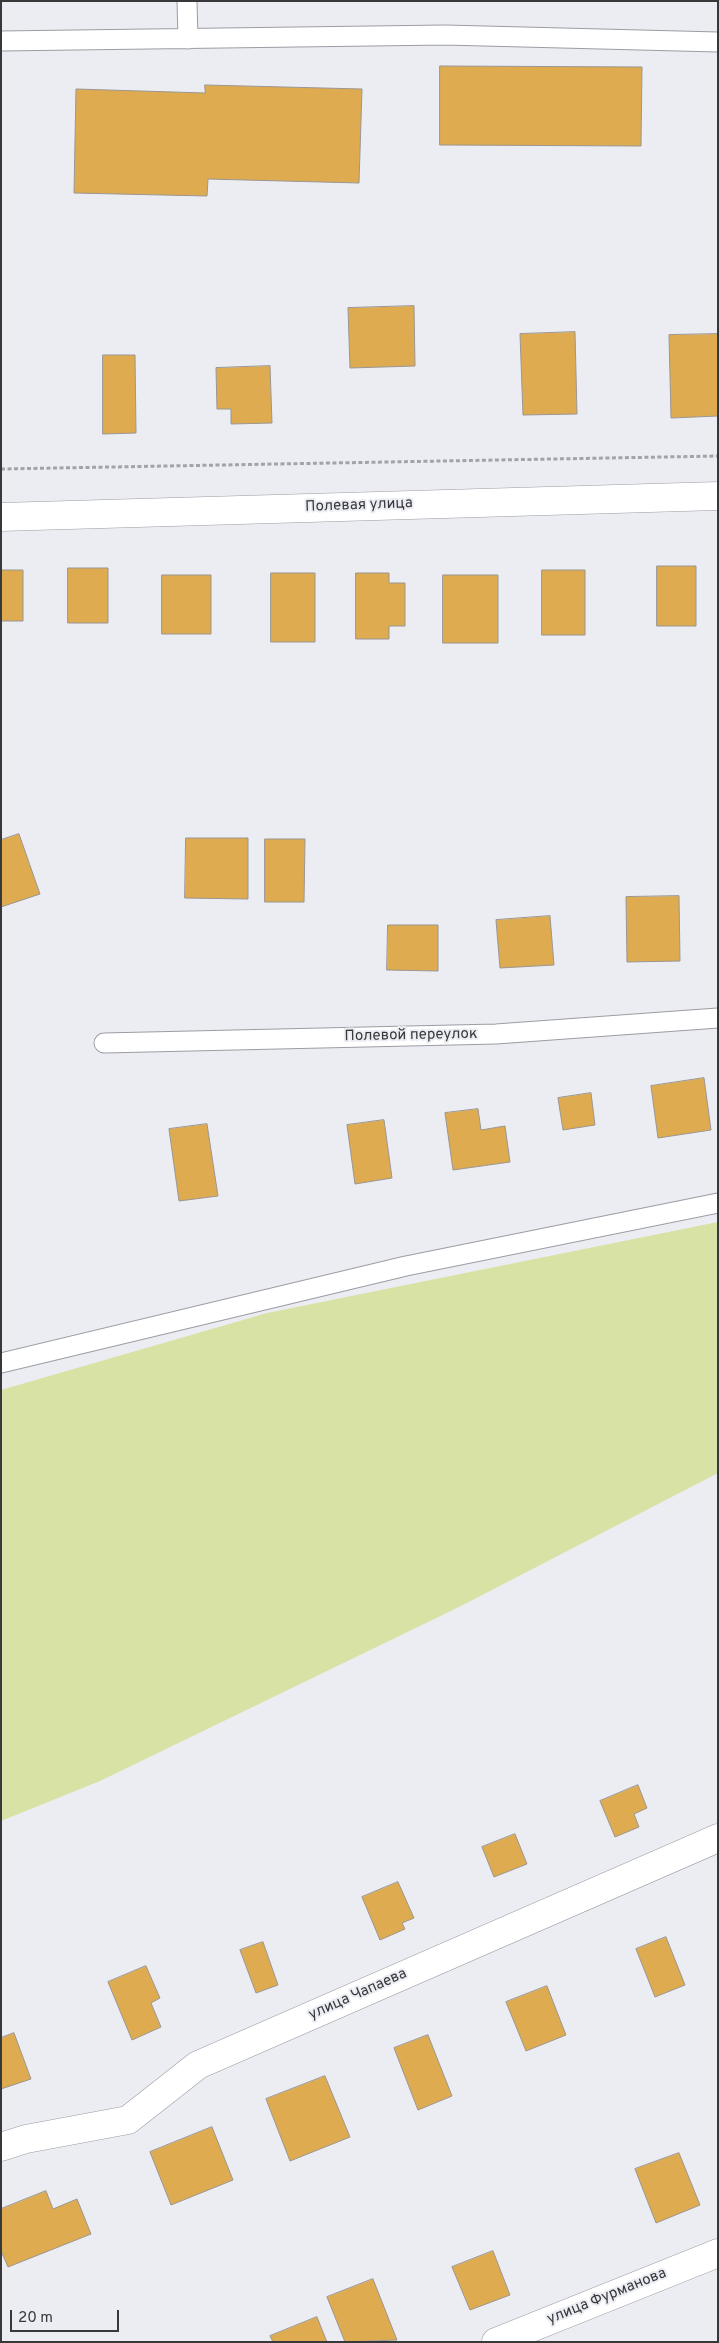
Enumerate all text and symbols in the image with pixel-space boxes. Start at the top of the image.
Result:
street label: Полевая улица [305,495,413,517]
street label: Полевой переулок [344,1026,478,1046]
street label: улица Чапаева [306,1965,410,2025]
street label: улица Фурманова [545,2265,669,2329]
scale bar [12,2300,121,2332]
text: 20 m [18,2309,53,2328]

